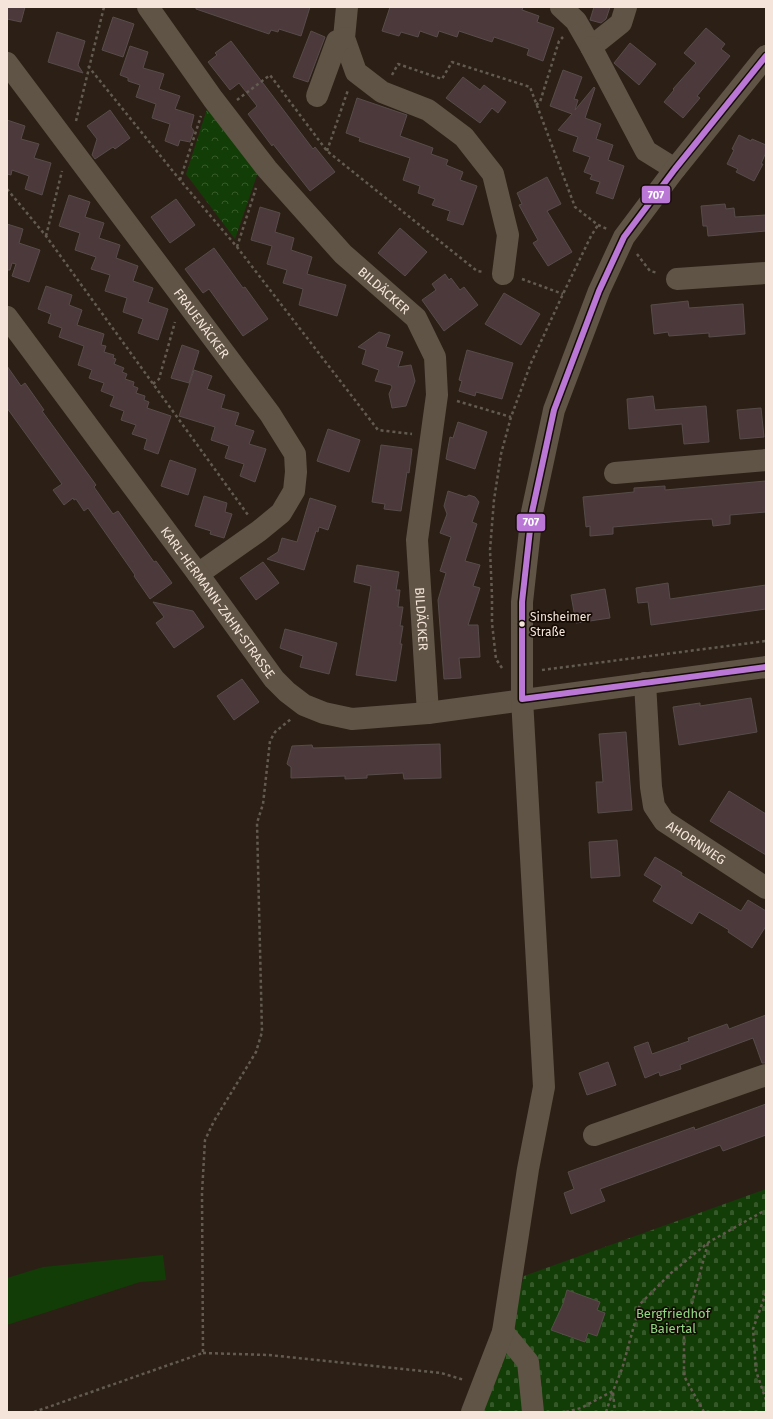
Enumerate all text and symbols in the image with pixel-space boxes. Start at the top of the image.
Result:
line badge: 707 [641,185,671,204]
text: 707 [648,189,664,202]
street label: BILDÄCKER [355,264,413,317]
street label: FRAUENÄCKER [171,285,233,361]
line badge: 707 [516,513,546,532]
text: 707 [523,516,539,529]
street label: KARL-HERMANN-ZAHN-STRASSE [158,524,278,681]
street label: BILDÄCKER [413,587,432,651]
place label: Sinsheimer Straße [530,610,591,639]
marker: Sinsheimer Straße [517,619,527,629]
street label: AHORNWEG [664,817,729,867]
park label: Bergfriedhof Baiertal [636,1306,712,1336]

